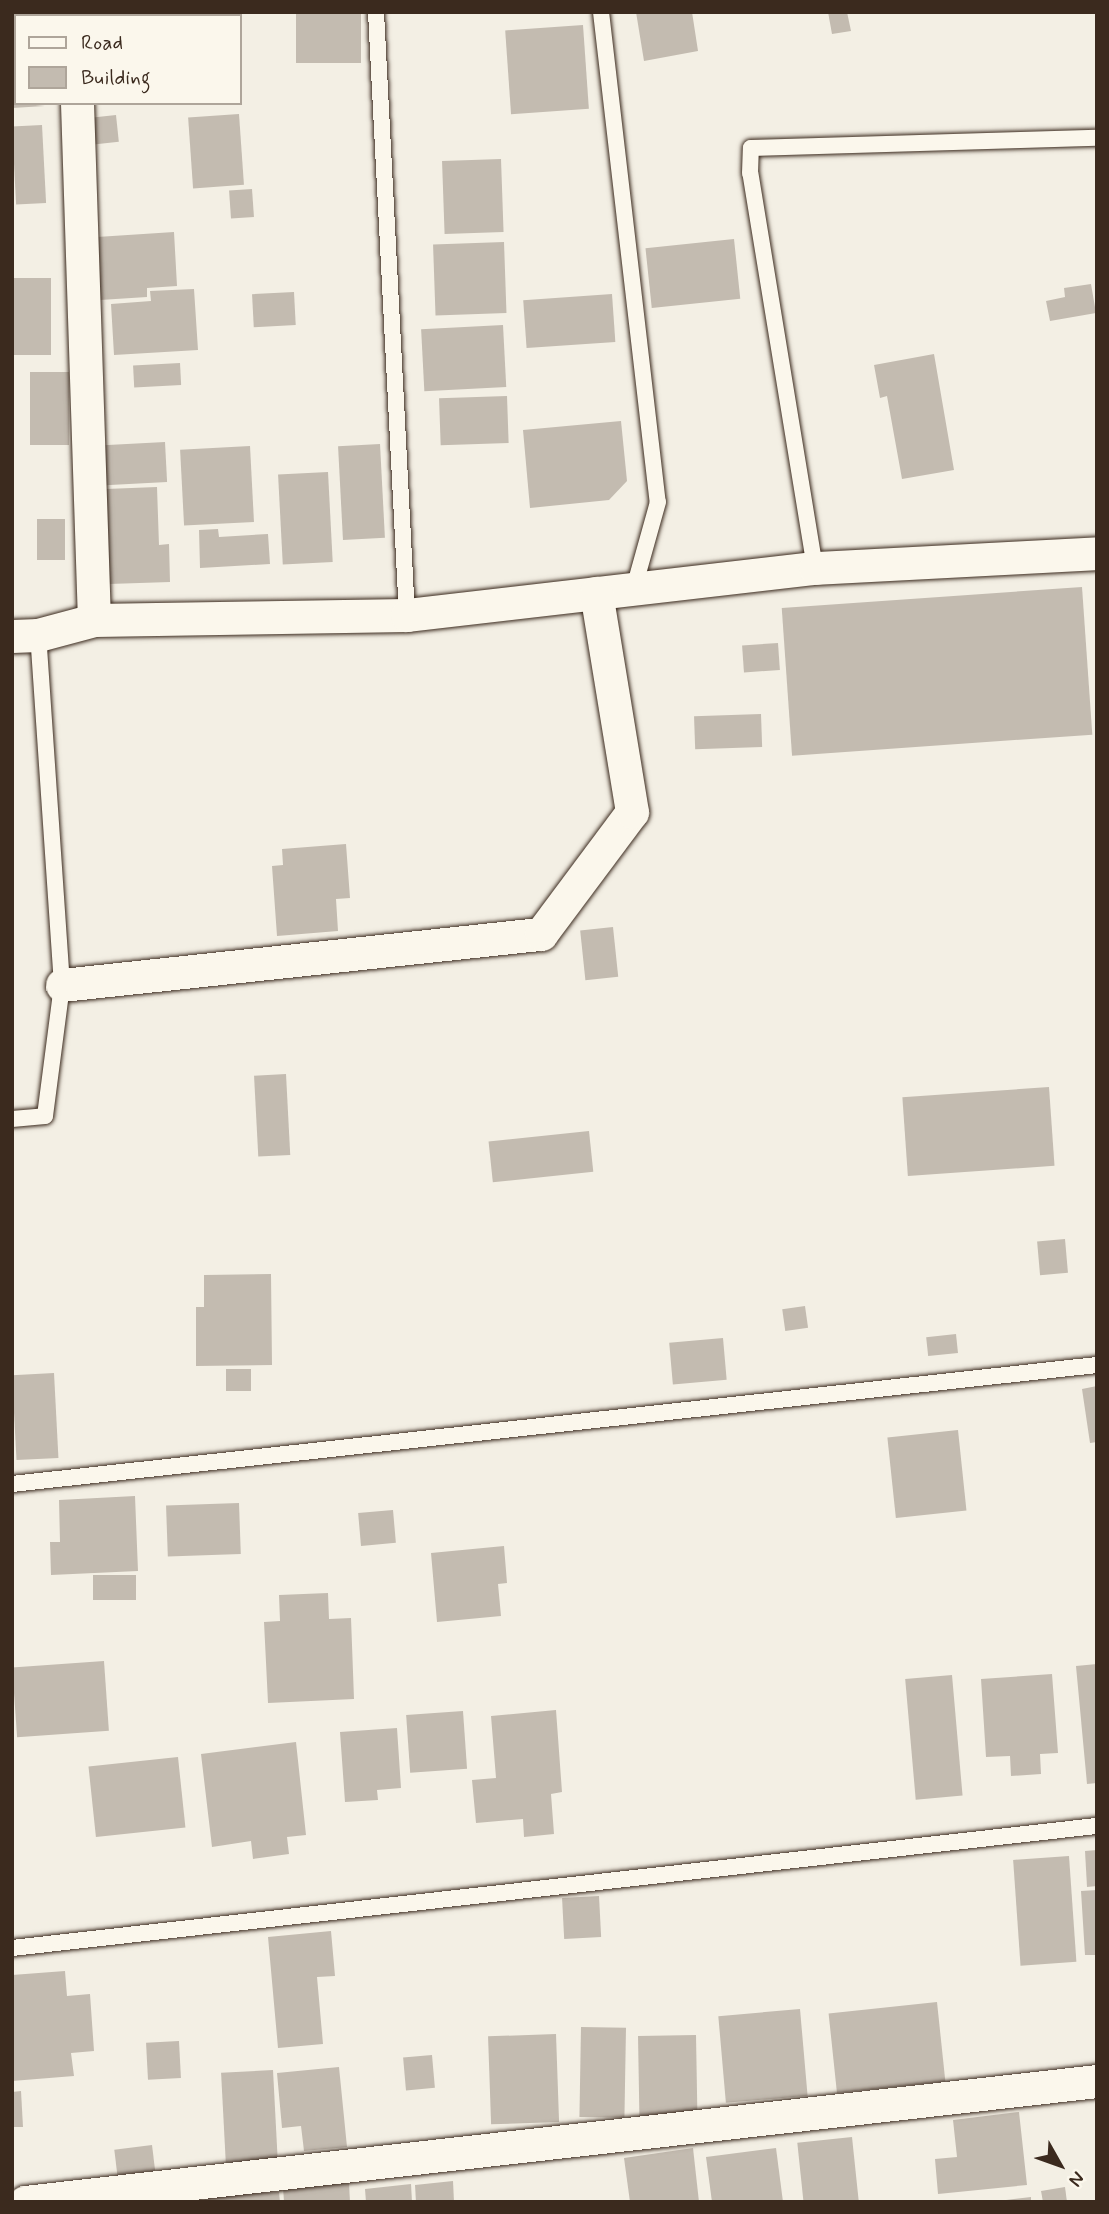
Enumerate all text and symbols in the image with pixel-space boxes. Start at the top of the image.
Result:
legend [14,14,242,105]
text: Road [81,29,123,57]
text: Building [81,64,151,92]
north arrow [1025,2130,1095,2200]
text: N [1063,2166,1090,2192]

